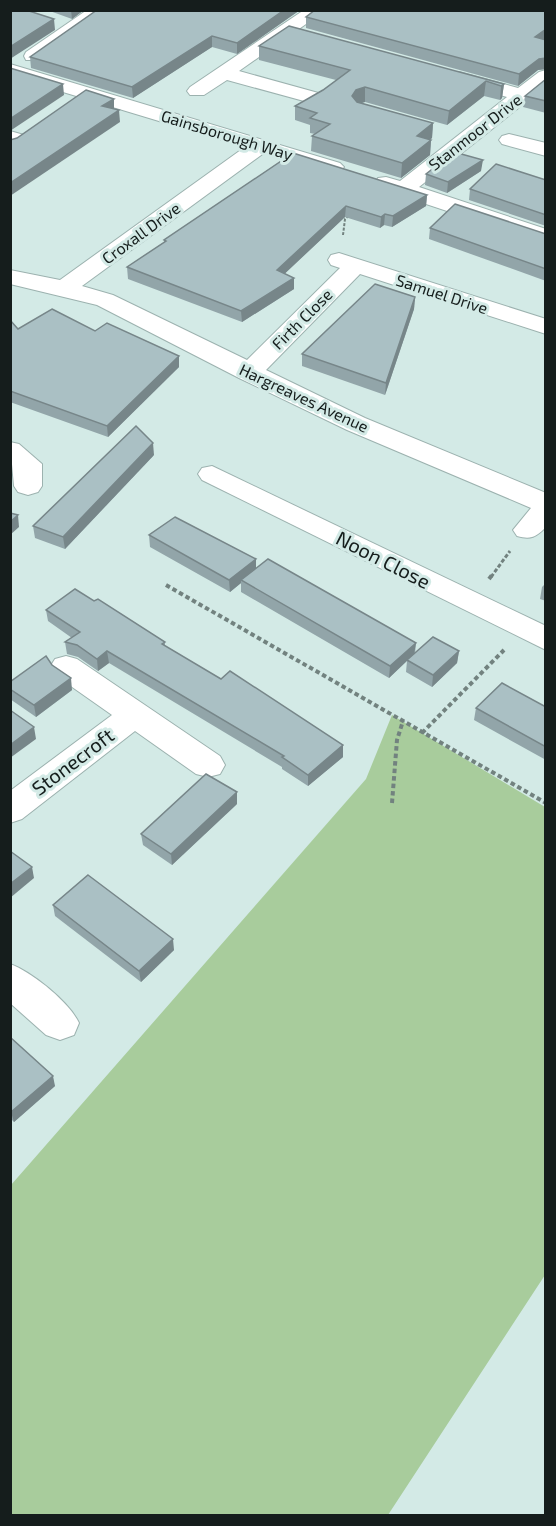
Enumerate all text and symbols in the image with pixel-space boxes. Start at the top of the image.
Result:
street label: Stanmoor Drive [424,89,525,174]
street label: Gainsborough Way [159,105,296,164]
street label: Croxall Drive [98,198,184,267]
street label: Samuel Drive [394,270,490,317]
street label: Firth Close [267,284,336,353]
street label: Hargreaves Avenue [237,359,372,436]
street label: Noon Close [332,525,435,593]
street label: Stonecroft [27,722,118,800]

